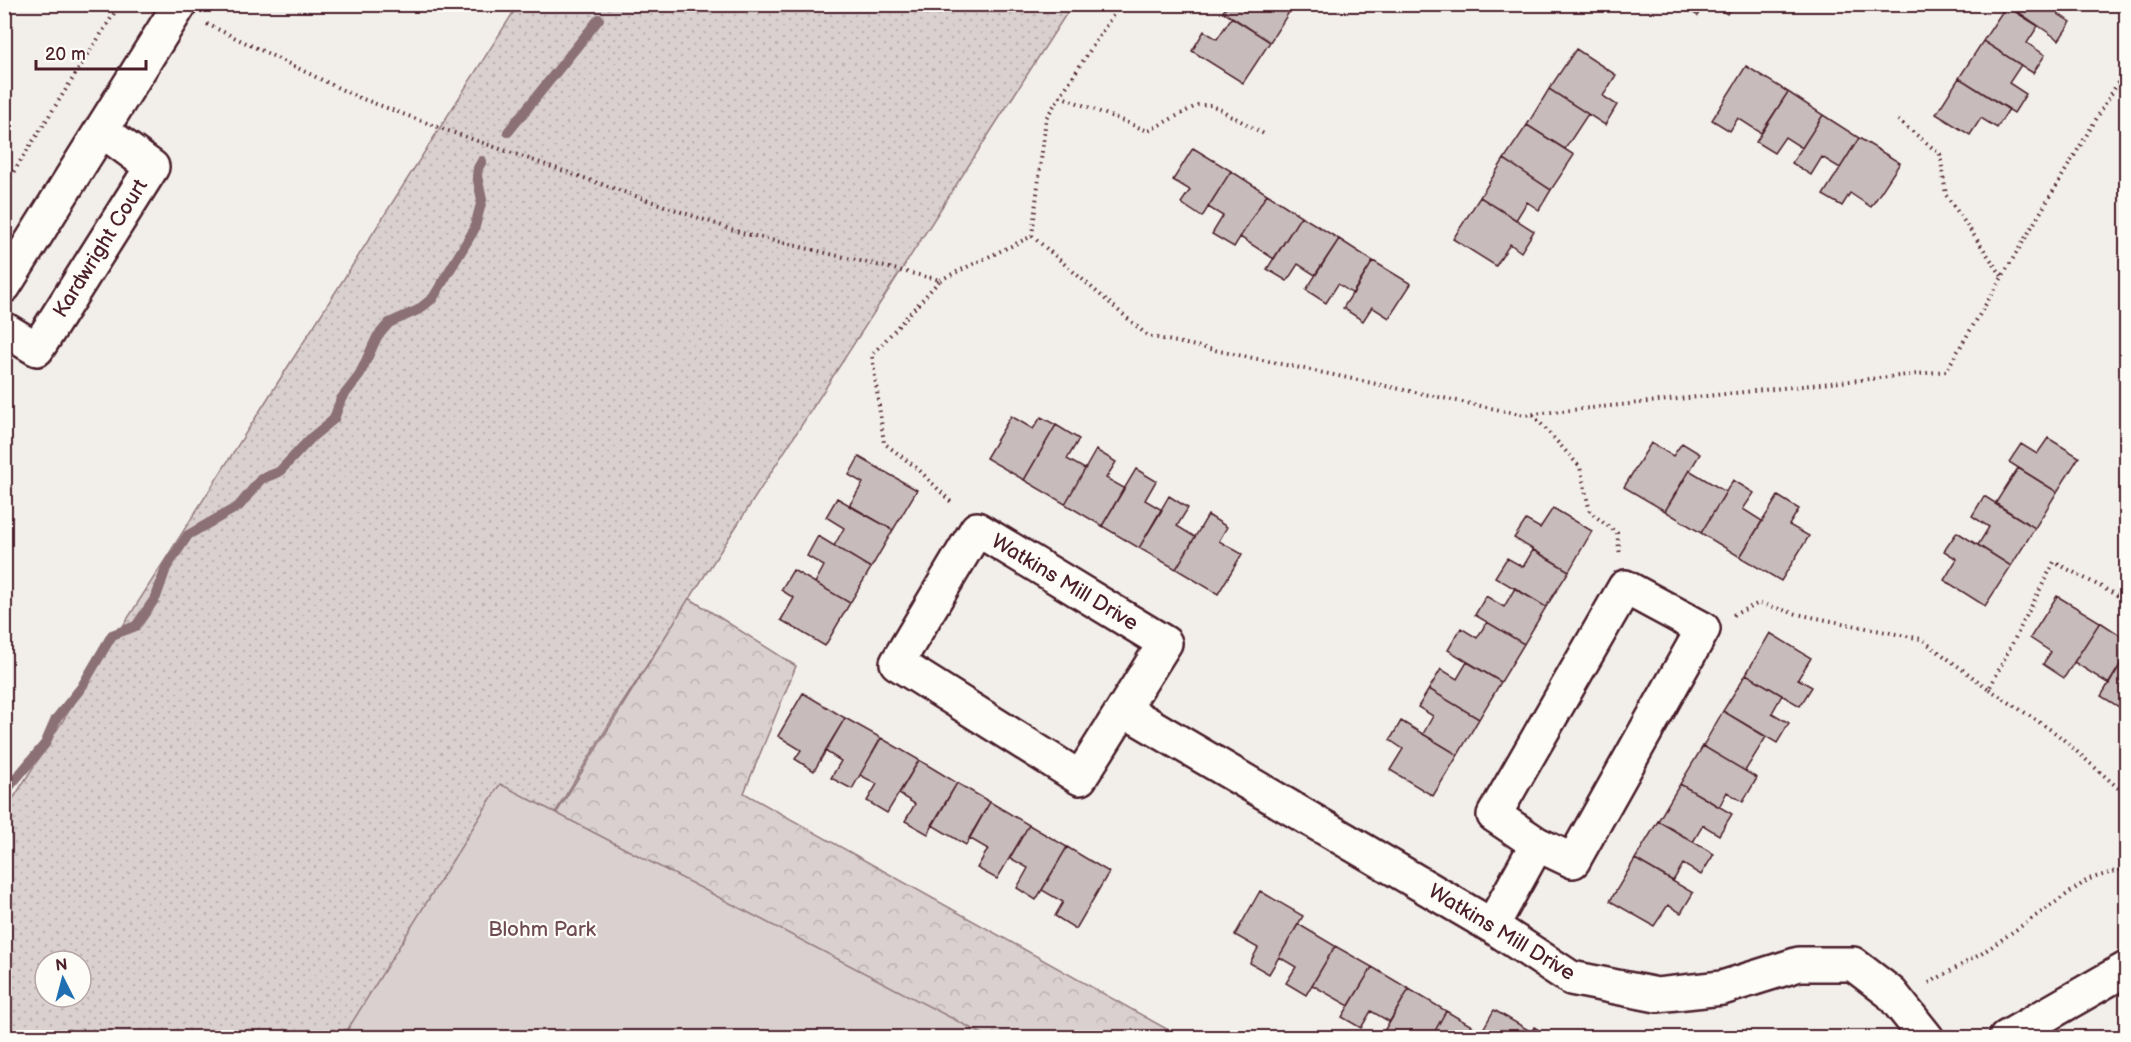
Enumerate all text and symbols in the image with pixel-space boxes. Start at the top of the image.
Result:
scale bar [36,33,146,71]
text: 20 m [45,44,86,65]
street label: Kardwright Court [48,174,153,322]
street label: Watkins Mill Drive [987,529,1143,636]
street label: Watkins Mill Drive [1424,879,1580,986]
park label: Blohm Park [488,917,597,942]
north arrow [33,949,93,1009]
text: N [55,955,69,976]

